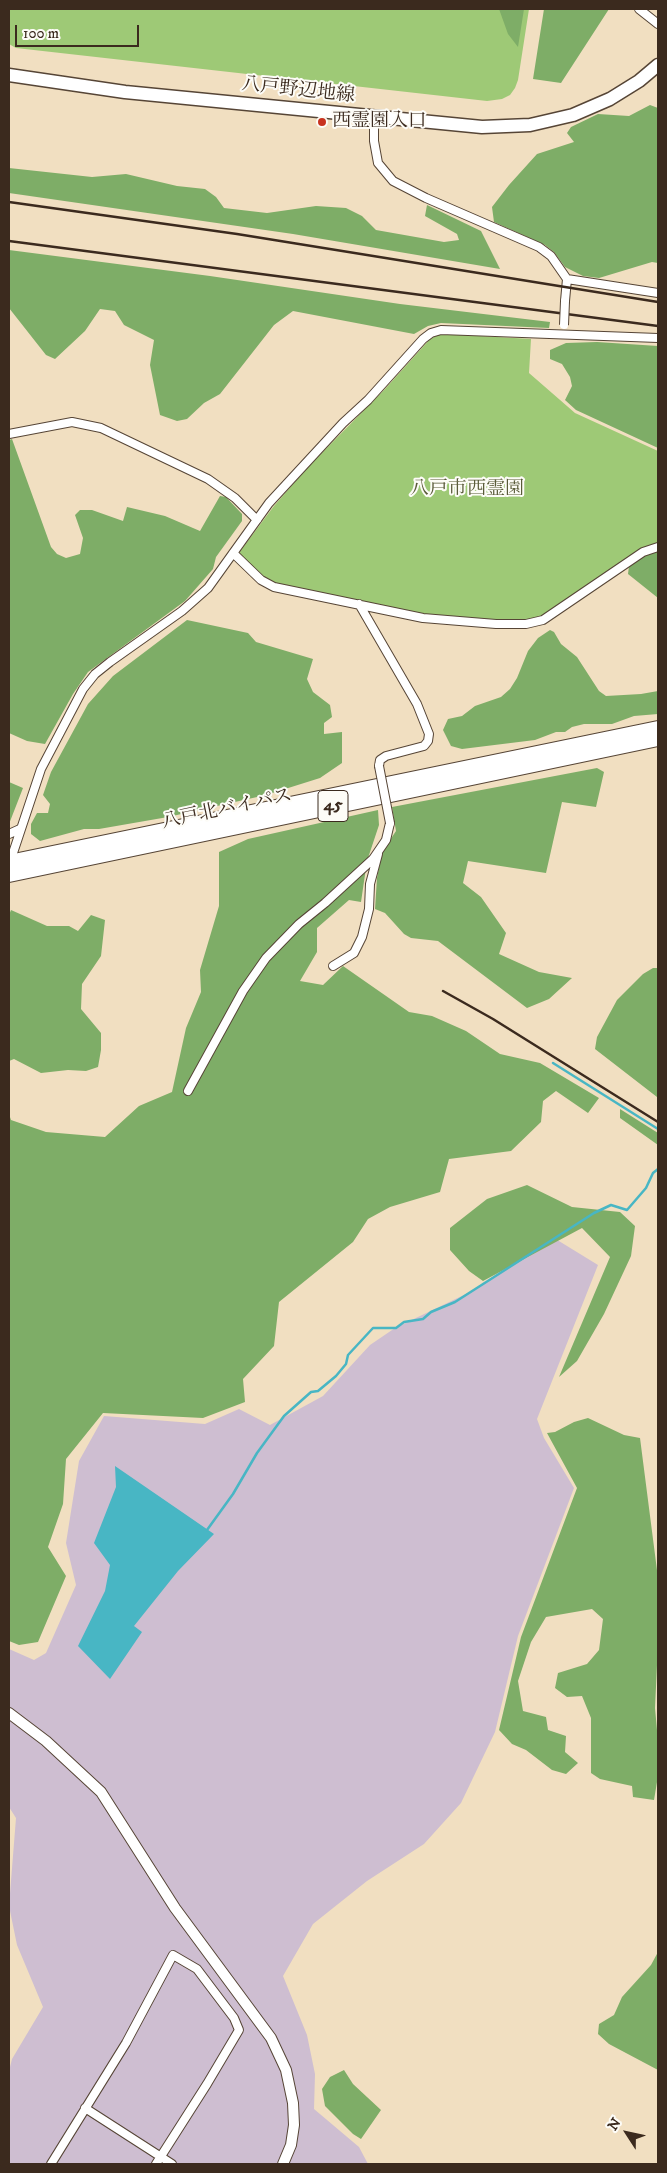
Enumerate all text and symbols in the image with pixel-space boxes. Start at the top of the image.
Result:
scale bar [18,15,141,47]
text: 100 m [23,24,59,43]
street label: 八戸野辺地線 [240,74,356,108]
place label: 西霊園入口 [332,111,427,133]
marker: 西霊園入口 [316,116,328,128]
park label: 八戸市西霊園 [410,479,524,501]
street label: 八戸北バイパス [160,785,294,835]
road number: 45 [318,790,348,821]
north arrow [602,2108,652,2158]
text: N [604,2115,625,2134]

